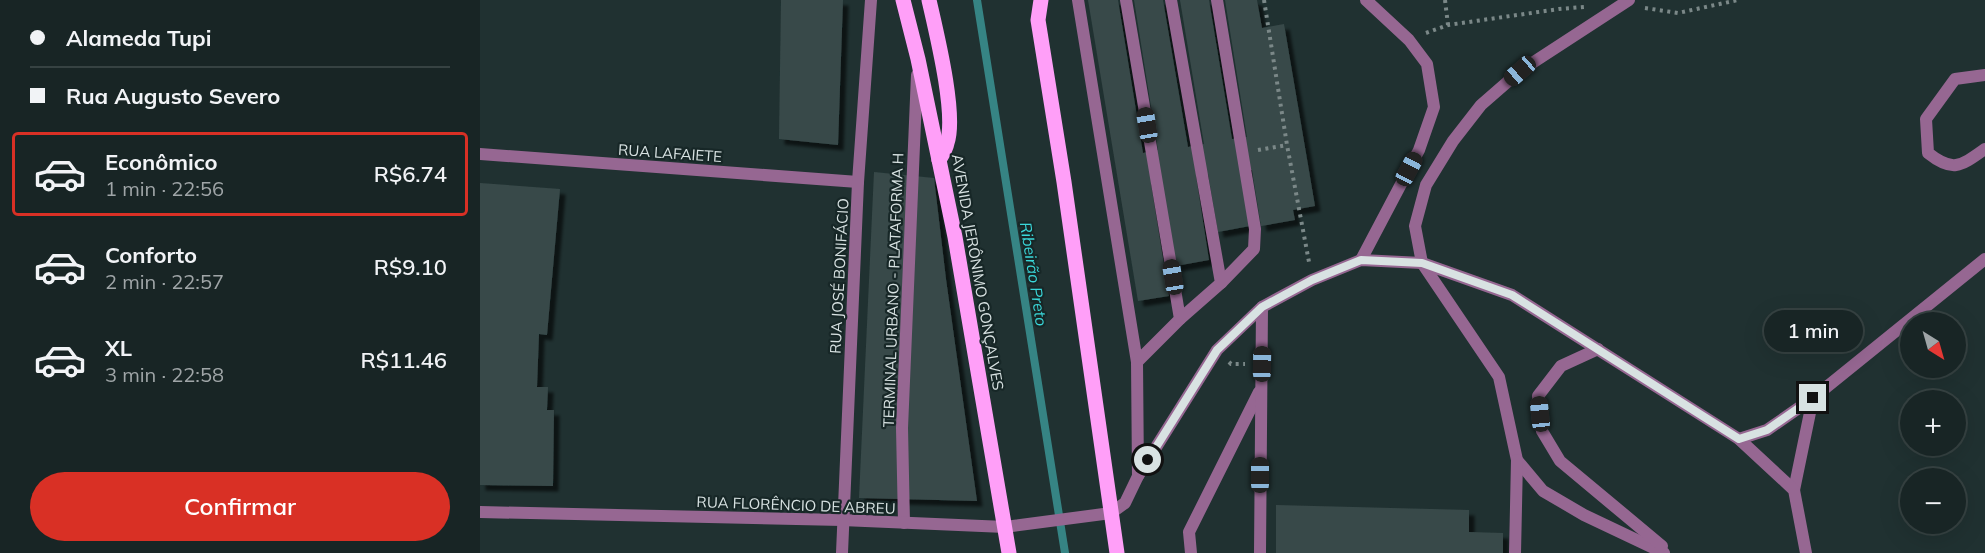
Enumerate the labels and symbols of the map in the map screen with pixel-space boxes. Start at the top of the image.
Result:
car [1501,52,1539,90]
car [1135,106,1159,144]
street label: RUA LAFAIETE [617,140,723,166]
car [1393,149,1425,189]
street label: TERMINAL URBANO - PLATAFORMA H [879,152,907,428]
street label: AVENIDA JERÔNIMO GONÇALVES [948,152,1008,392]
street label: RUA JOSÉ BONIFÁCIO [825,198,853,354]
water label: Ribeirão Preto [1016,221,1052,327]
car [1161,258,1185,296]
callout: 1 min [1764,311,1862,353]
north arrow [1900,312,1966,378]
car [1253,346,1271,382]
route end [1799,384,1826,411]
car [1529,395,1551,433]
route start [1134,446,1161,473]
car [1251,457,1269,493]
street label: RUA FLORÊNCIO DE ABREU [696,492,896,518]

